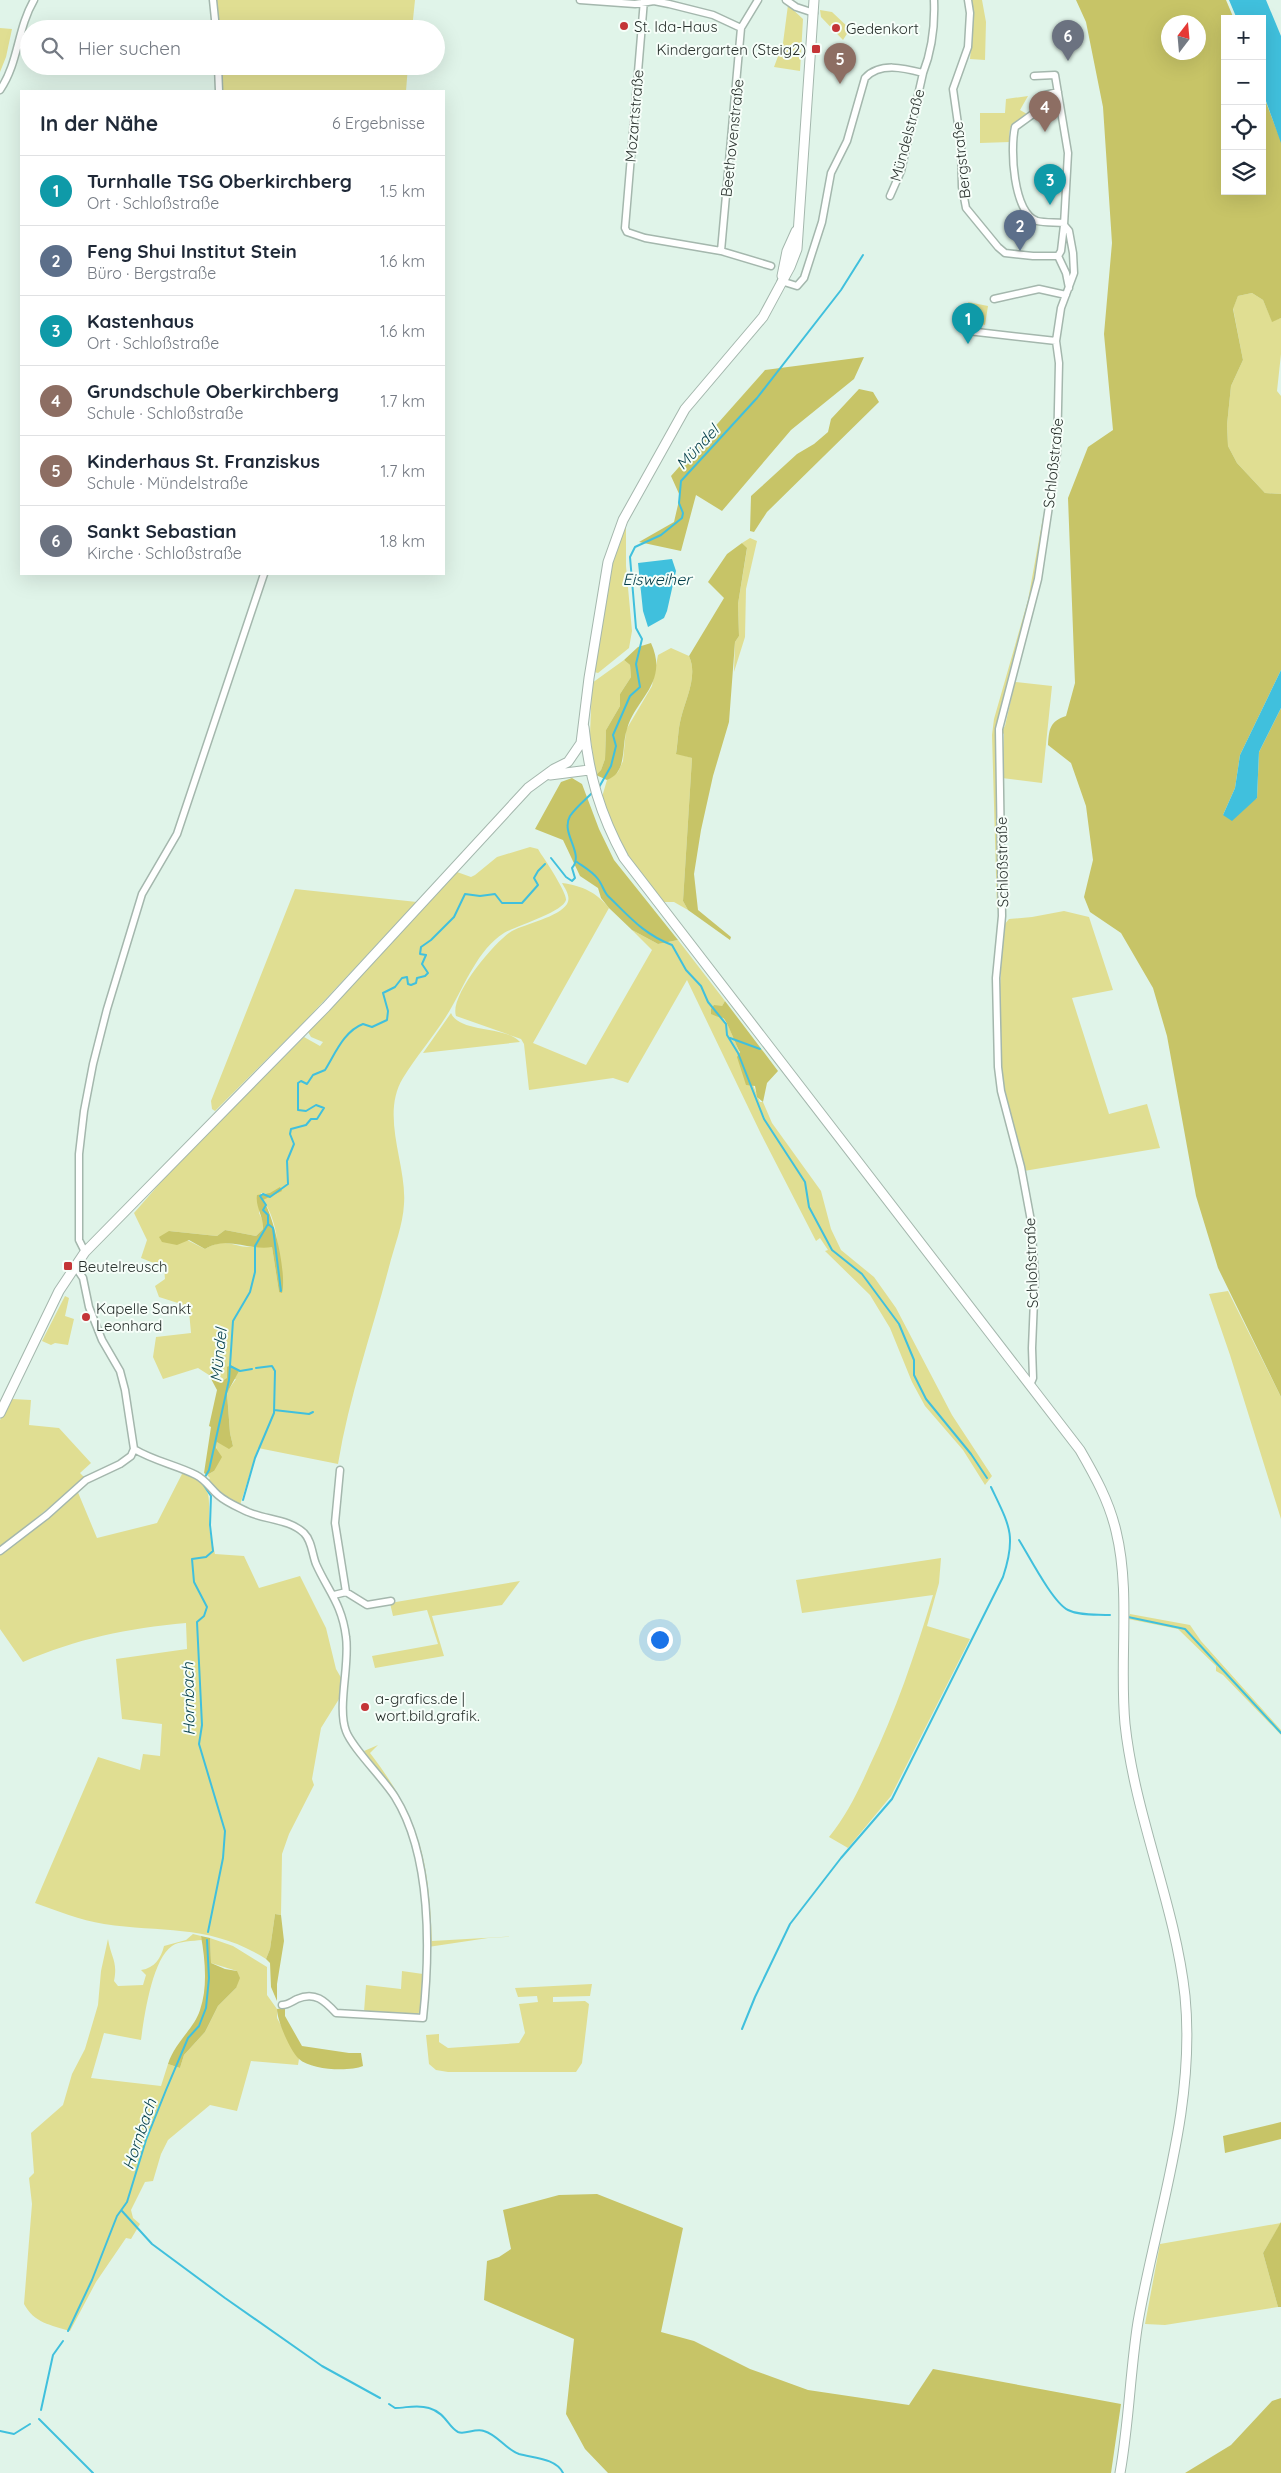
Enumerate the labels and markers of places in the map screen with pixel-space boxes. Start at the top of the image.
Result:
place label: St. Ida-Haus [634,17,717,36]
place label: Gedenkort [846,19,919,38]
marker: St. Ida-Haus [618,20,630,32]
pin: 6 [1052,20,1084,61]
marker: Gedenkort [830,22,842,34]
place label: Kindergarten (Steig2) [656,40,806,59]
marker: Kindergarten (Steig2) [810,43,822,55]
pin: 5 [824,43,856,84]
pin: 4 [1029,91,1061,132]
pin: 3 [1034,164,1066,205]
pin: 2 [1004,210,1036,251]
pin: 1 [952,303,984,344]
place label: Beutelreusch [78,1257,167,1276]
marker: Beutelreusch [62,1260,74,1272]
place label: Kapelle Sankt Leonhard [96,1299,191,1335]
marker: Kapelle Sankt Leonhard [80,1311,92,1323]
place label: a-grafics.de | wort.bild.grafik. [375,1689,480,1725]
marker: a-grafics.de | wort.bild.grafik. [359,1701,371,1713]

